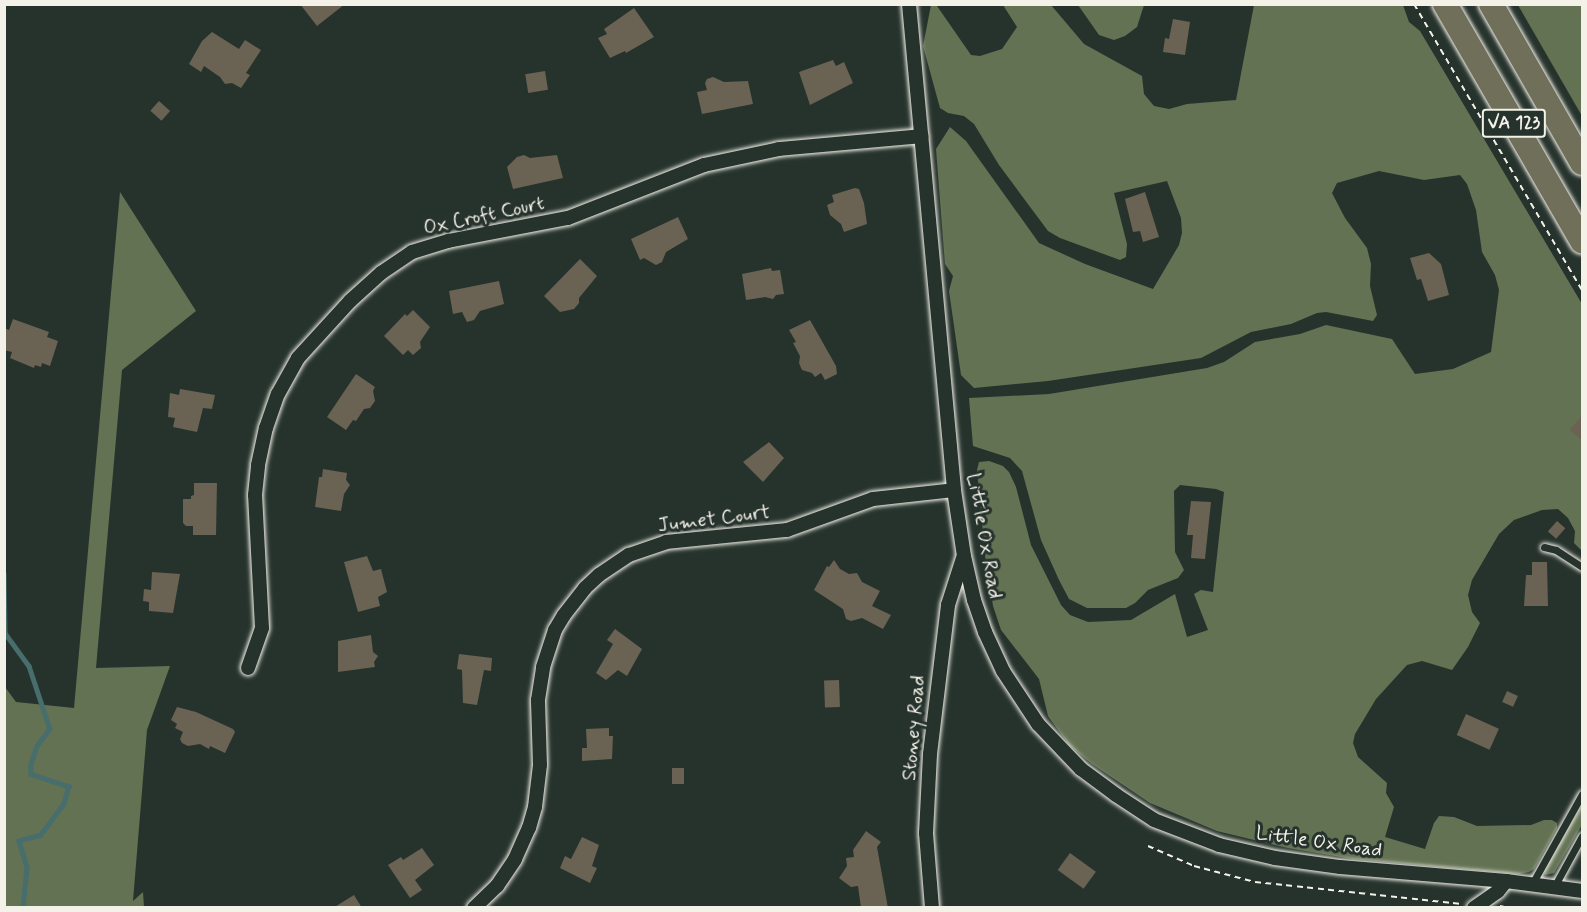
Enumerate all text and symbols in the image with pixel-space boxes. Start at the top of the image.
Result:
road number: VA 123 [1481,108,1547,138]
street label: Ox Croft Court [418,191,550,241]
street label: Little Ox Road [961,471,1007,601]
street label: Jumet Court [657,500,771,538]
street label: Stoney Road [897,674,931,782]
street label: Little Ox Road [1254,821,1384,863]

